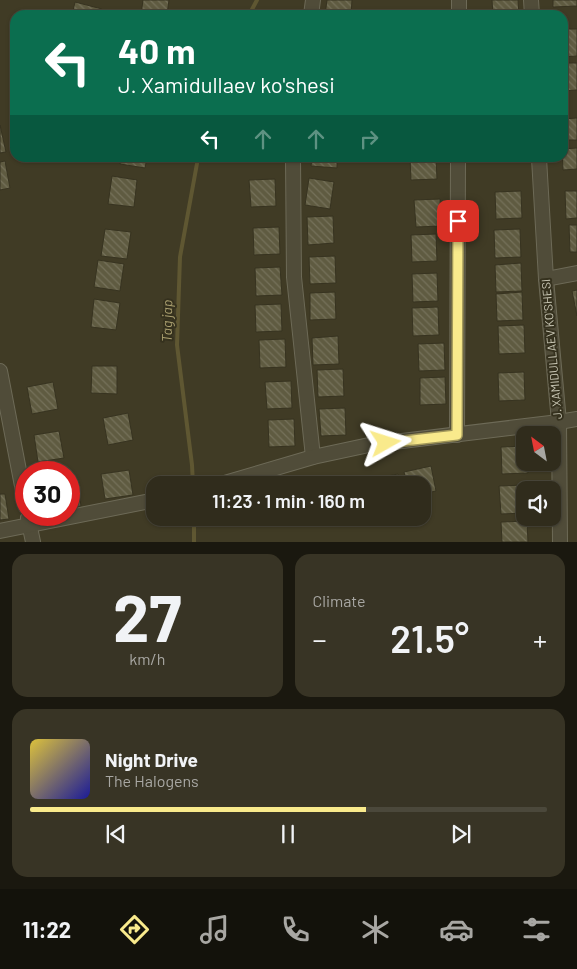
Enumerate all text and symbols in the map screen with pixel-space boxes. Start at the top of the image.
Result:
text: 40 m [118,29,195,71]
icon: left [35,30,100,95]
text: J. Xamidullaev ko'shesi [118,71,335,97]
icon: left [196,125,224,153]
icon: ahead [249,125,277,153]
icon: ahead [302,125,330,153]
icon: right [355,125,383,153]
pin [437,200,479,242]
icon: arrive [444,207,472,235]
street label: J. XAMIDULLAEV KO'SHESI [538,278,564,420]
water label: Tag jap [158,300,175,342]
position arrow [359,416,411,468]
north arrow [516,426,561,471]
map controls [516,426,561,526]
speed limit sign: 30 [15,461,80,526]
button: sound [516,481,561,526]
text: 11:23 · 1 min · 160 m [212,489,365,512]
text: 27 [113,577,182,655]
text: Climate [313,591,365,610]
text: 21.5° [390,615,469,661]
text: − [313,622,327,656]
text: + [533,622,547,656]
text: km/h [129,649,165,668]
text: Night Drive [105,748,198,771]
text: The Halogens [105,771,199,790]
icon: previous [102,820,130,848]
icon: pause [274,820,302,848]
icon: next [447,820,475,848]
icon: directions [117,912,152,947]
icon: music [197,912,232,947]
icon: phone [278,912,313,947]
icon: climate [358,912,393,947]
icon: car [439,912,474,947]
icon: filters [519,912,554,947]
text: 11:22 [23,916,71,942]

